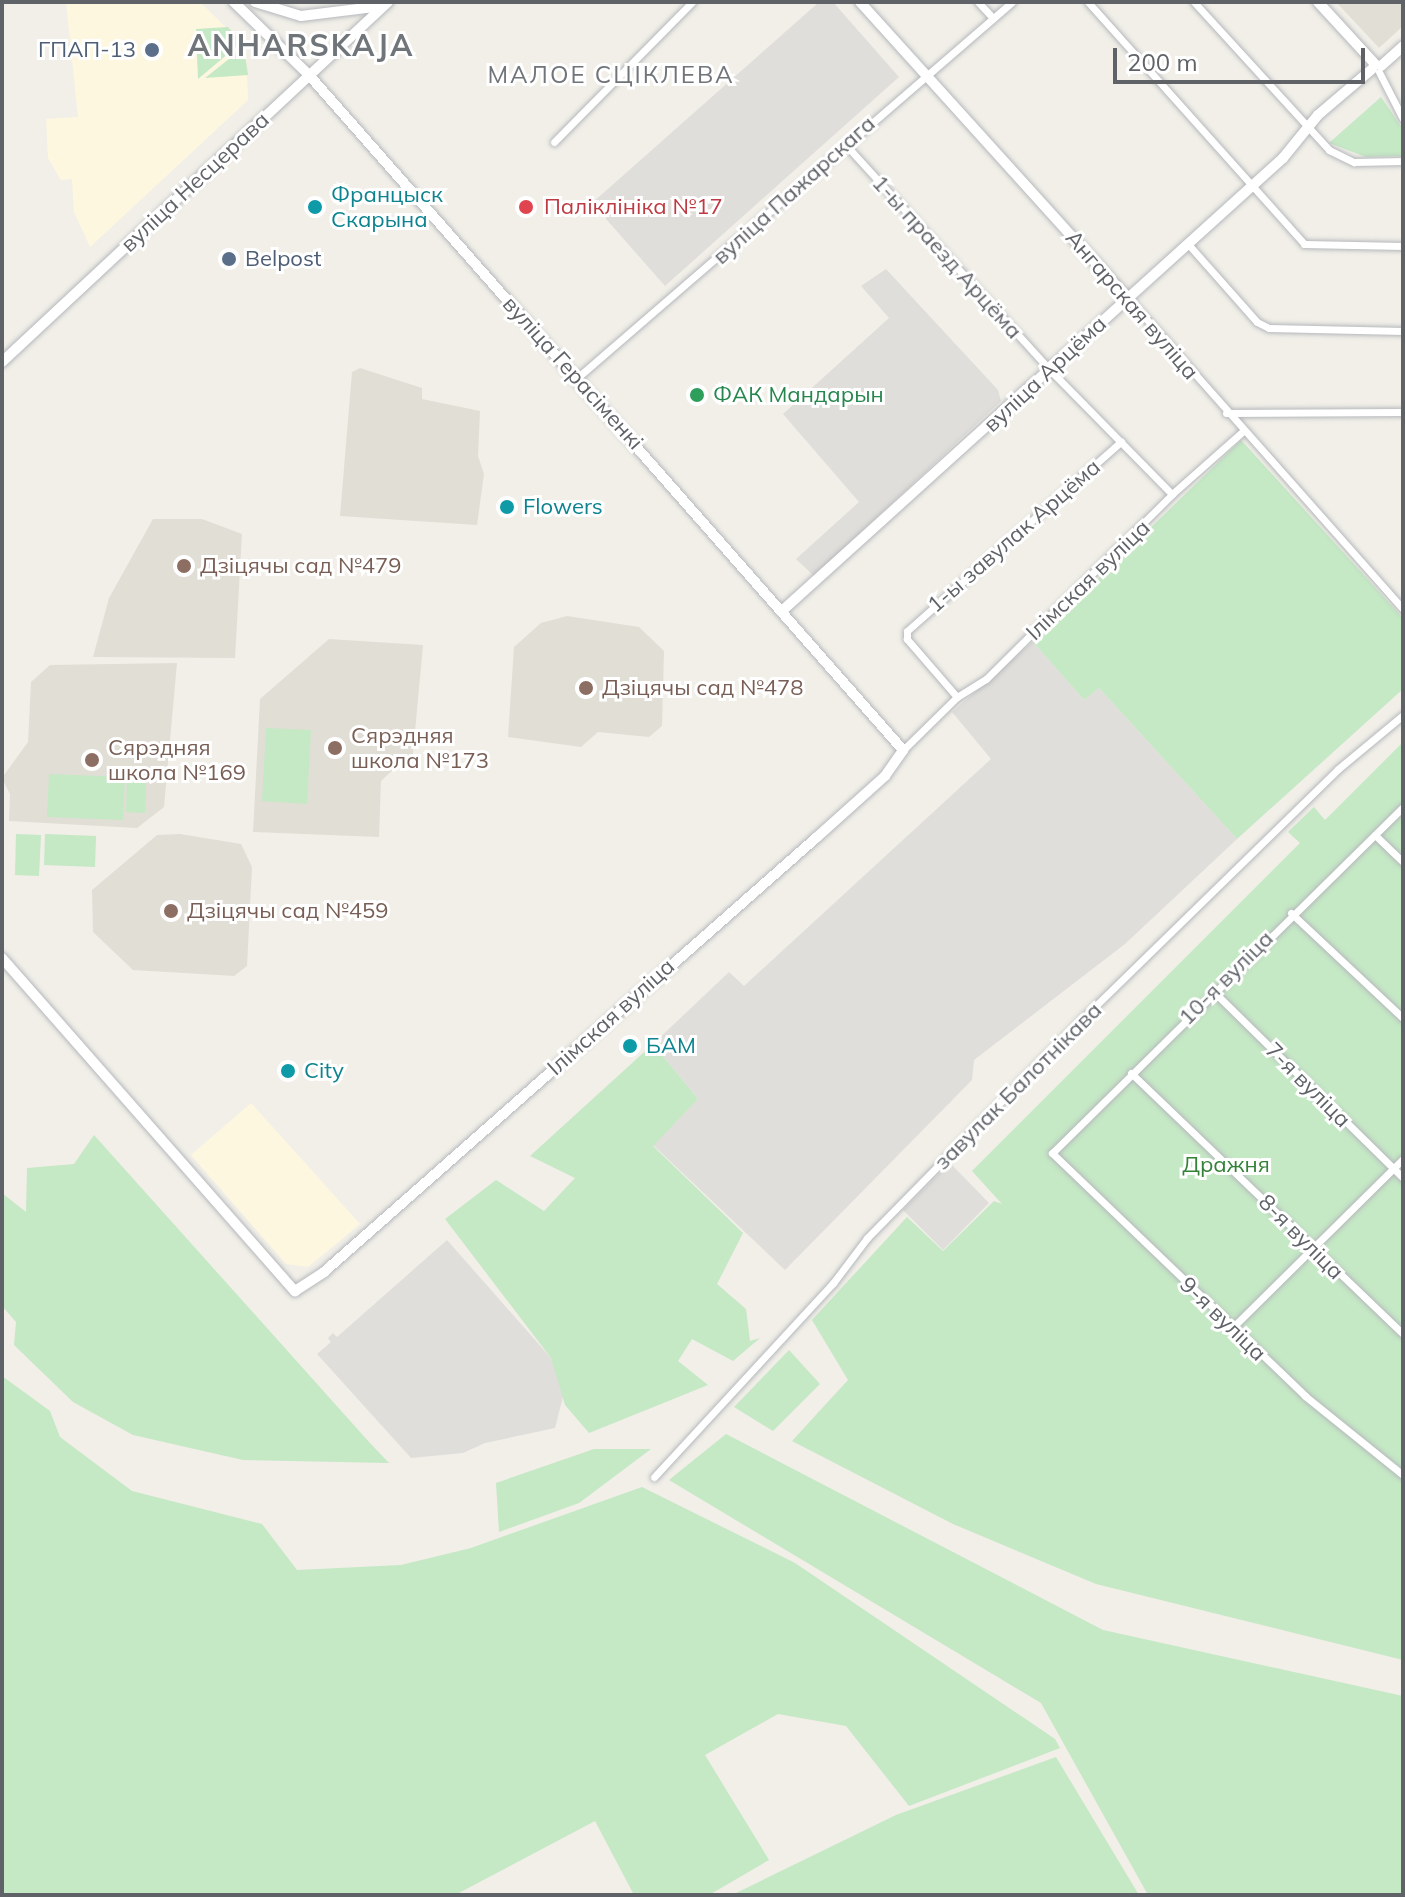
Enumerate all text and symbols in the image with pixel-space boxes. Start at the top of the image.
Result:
district label: ANHARSKAJA [188,27,414,63]
scale bar [1117,32,1369,82]
place label: ГПАП-13 [38,37,136,63]
marker: ГПАП-13 [143,41,161,59]
text: 200 m [1127,47,1198,77]
district label: МАЛОЕ СЦІКЛЕВА [487,61,735,89]
street label: вуліца Несцерава [115,107,275,257]
street label: вуліца Пажарскага [708,110,880,270]
street label: 1-ы праезд Арцёма [867,170,1027,344]
place label: Францыск Скарына [331,181,443,232]
place label: Паліклініка №17 [544,194,723,220]
marker: Паліклініка №17 [515,196,537,218]
marker: Францыск Скарына [306,198,324,216]
street label: Ангарская вуліца [1060,225,1204,385]
place label: Belpost [245,246,321,272]
marker: Belpost [220,250,238,268]
street label: вуліца Герасіменкі [497,291,649,455]
street label: вуліца Арцёма [978,310,1112,438]
place label: ФАК Мандарын [713,382,884,408]
marker: ФАК Мандарын [688,386,706,404]
street label: 1-ы завулак Арцёма [922,454,1106,618]
place label: Flowers [523,494,603,520]
marker: Flowers [498,498,516,516]
street label: Ілімская вуліца [1021,514,1155,646]
place label: Дзіцячы сад №479 [200,553,401,579]
marker: Дзіцячы сад №479 [175,557,193,575]
place label: Дзіцячы сад №478 [602,675,803,701]
marker: Дзіцячы сад №478 [577,679,595,697]
place label: Сярэдняя школа №173 [351,722,489,774]
place label: Сярэдняя школа №169 [108,734,246,786]
marker: Сярэдняя школа №173 [326,739,344,757]
marker: Сярэдняя школа №169 [83,751,101,769]
place label: Дзіцячы сад №459 [187,898,388,924]
marker: Дзіцячы сад №459 [162,902,180,920]
street label: 10-я вуліца [1173,925,1279,1031]
street label: Ілімская вуліца [542,953,680,1081]
street label: завулак Балотнікава [929,997,1107,1175]
place label: БАМ [646,1033,696,1059]
marker: БАМ [621,1037,639,1055]
street label: 7-я вуліца [1260,1037,1356,1133]
place label: City [304,1058,344,1084]
marker: City [279,1062,297,1080]
park label: Дражня [1182,1152,1270,1178]
street label: 8-я вуліца [1253,1189,1349,1285]
street label: 9-я вуліца [1175,1272,1271,1366]

